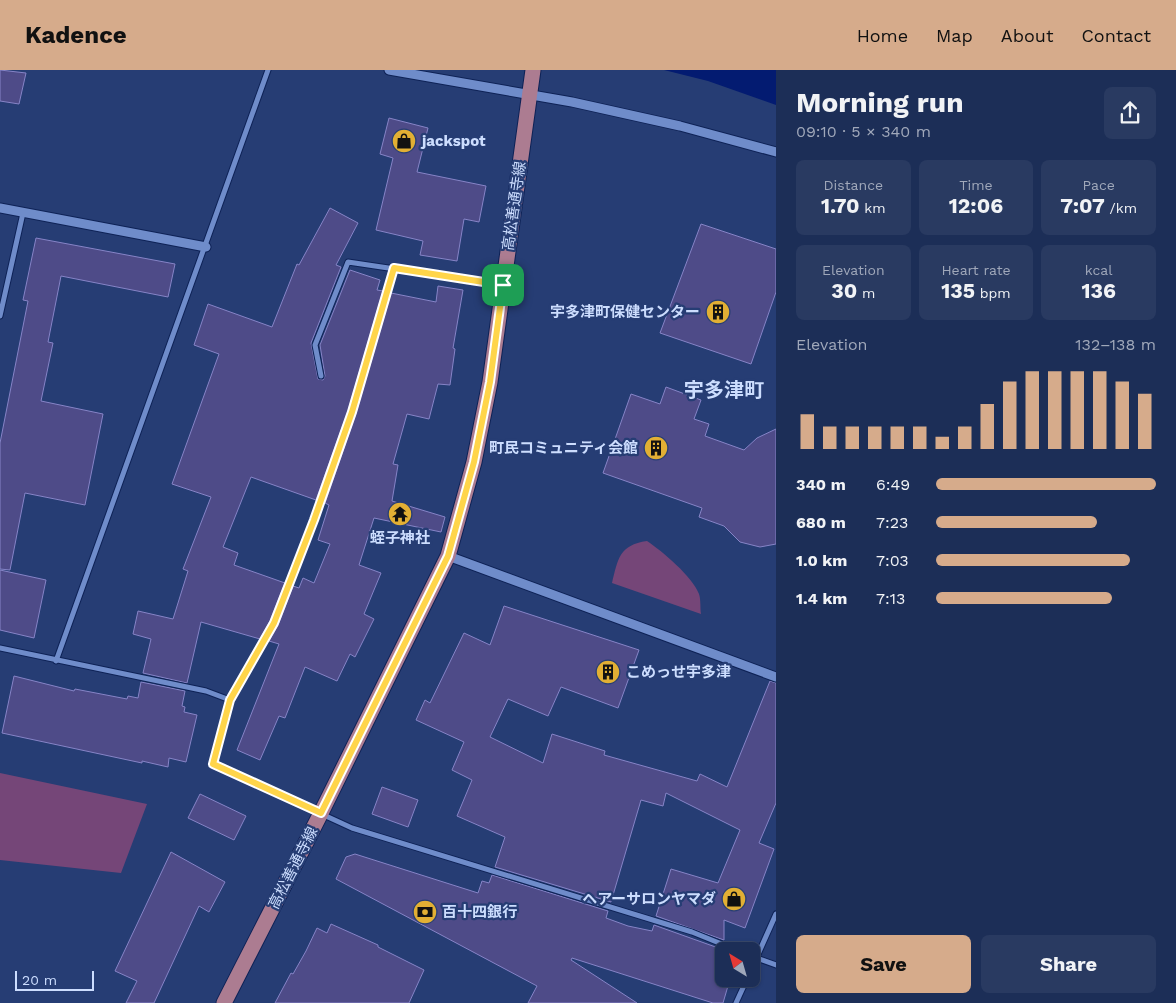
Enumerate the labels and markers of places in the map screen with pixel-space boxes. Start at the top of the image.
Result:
shop icon: jackspot [391,128,417,154]
place label: jackspot [420,132,486,150]
pin [482,264,524,306]
building icon: 宇多津町保健センター [705,299,731,325]
place label: 宇多津町保健センター [550,303,700,321]
building icon: 町民コミュニティ会館 [643,435,669,461]
place label: 町民コミュニティ会館 [489,439,638,457]
temple icon: 蛭子神社 [387,501,413,527]
place label: 蛭子神社 [370,529,430,547]
building icon: こめっせ宇多津 [595,659,621,685]
place label: こめっせ宇多津 [626,663,731,681]
shop icon: ヘアーサロンヤマダ [721,886,747,912]
place label: ヘアーサロンヤマダ [582,890,716,908]
bank icon: 百十四銀行 [412,899,438,925]
place label: 百十四銀行 [442,903,517,921]

